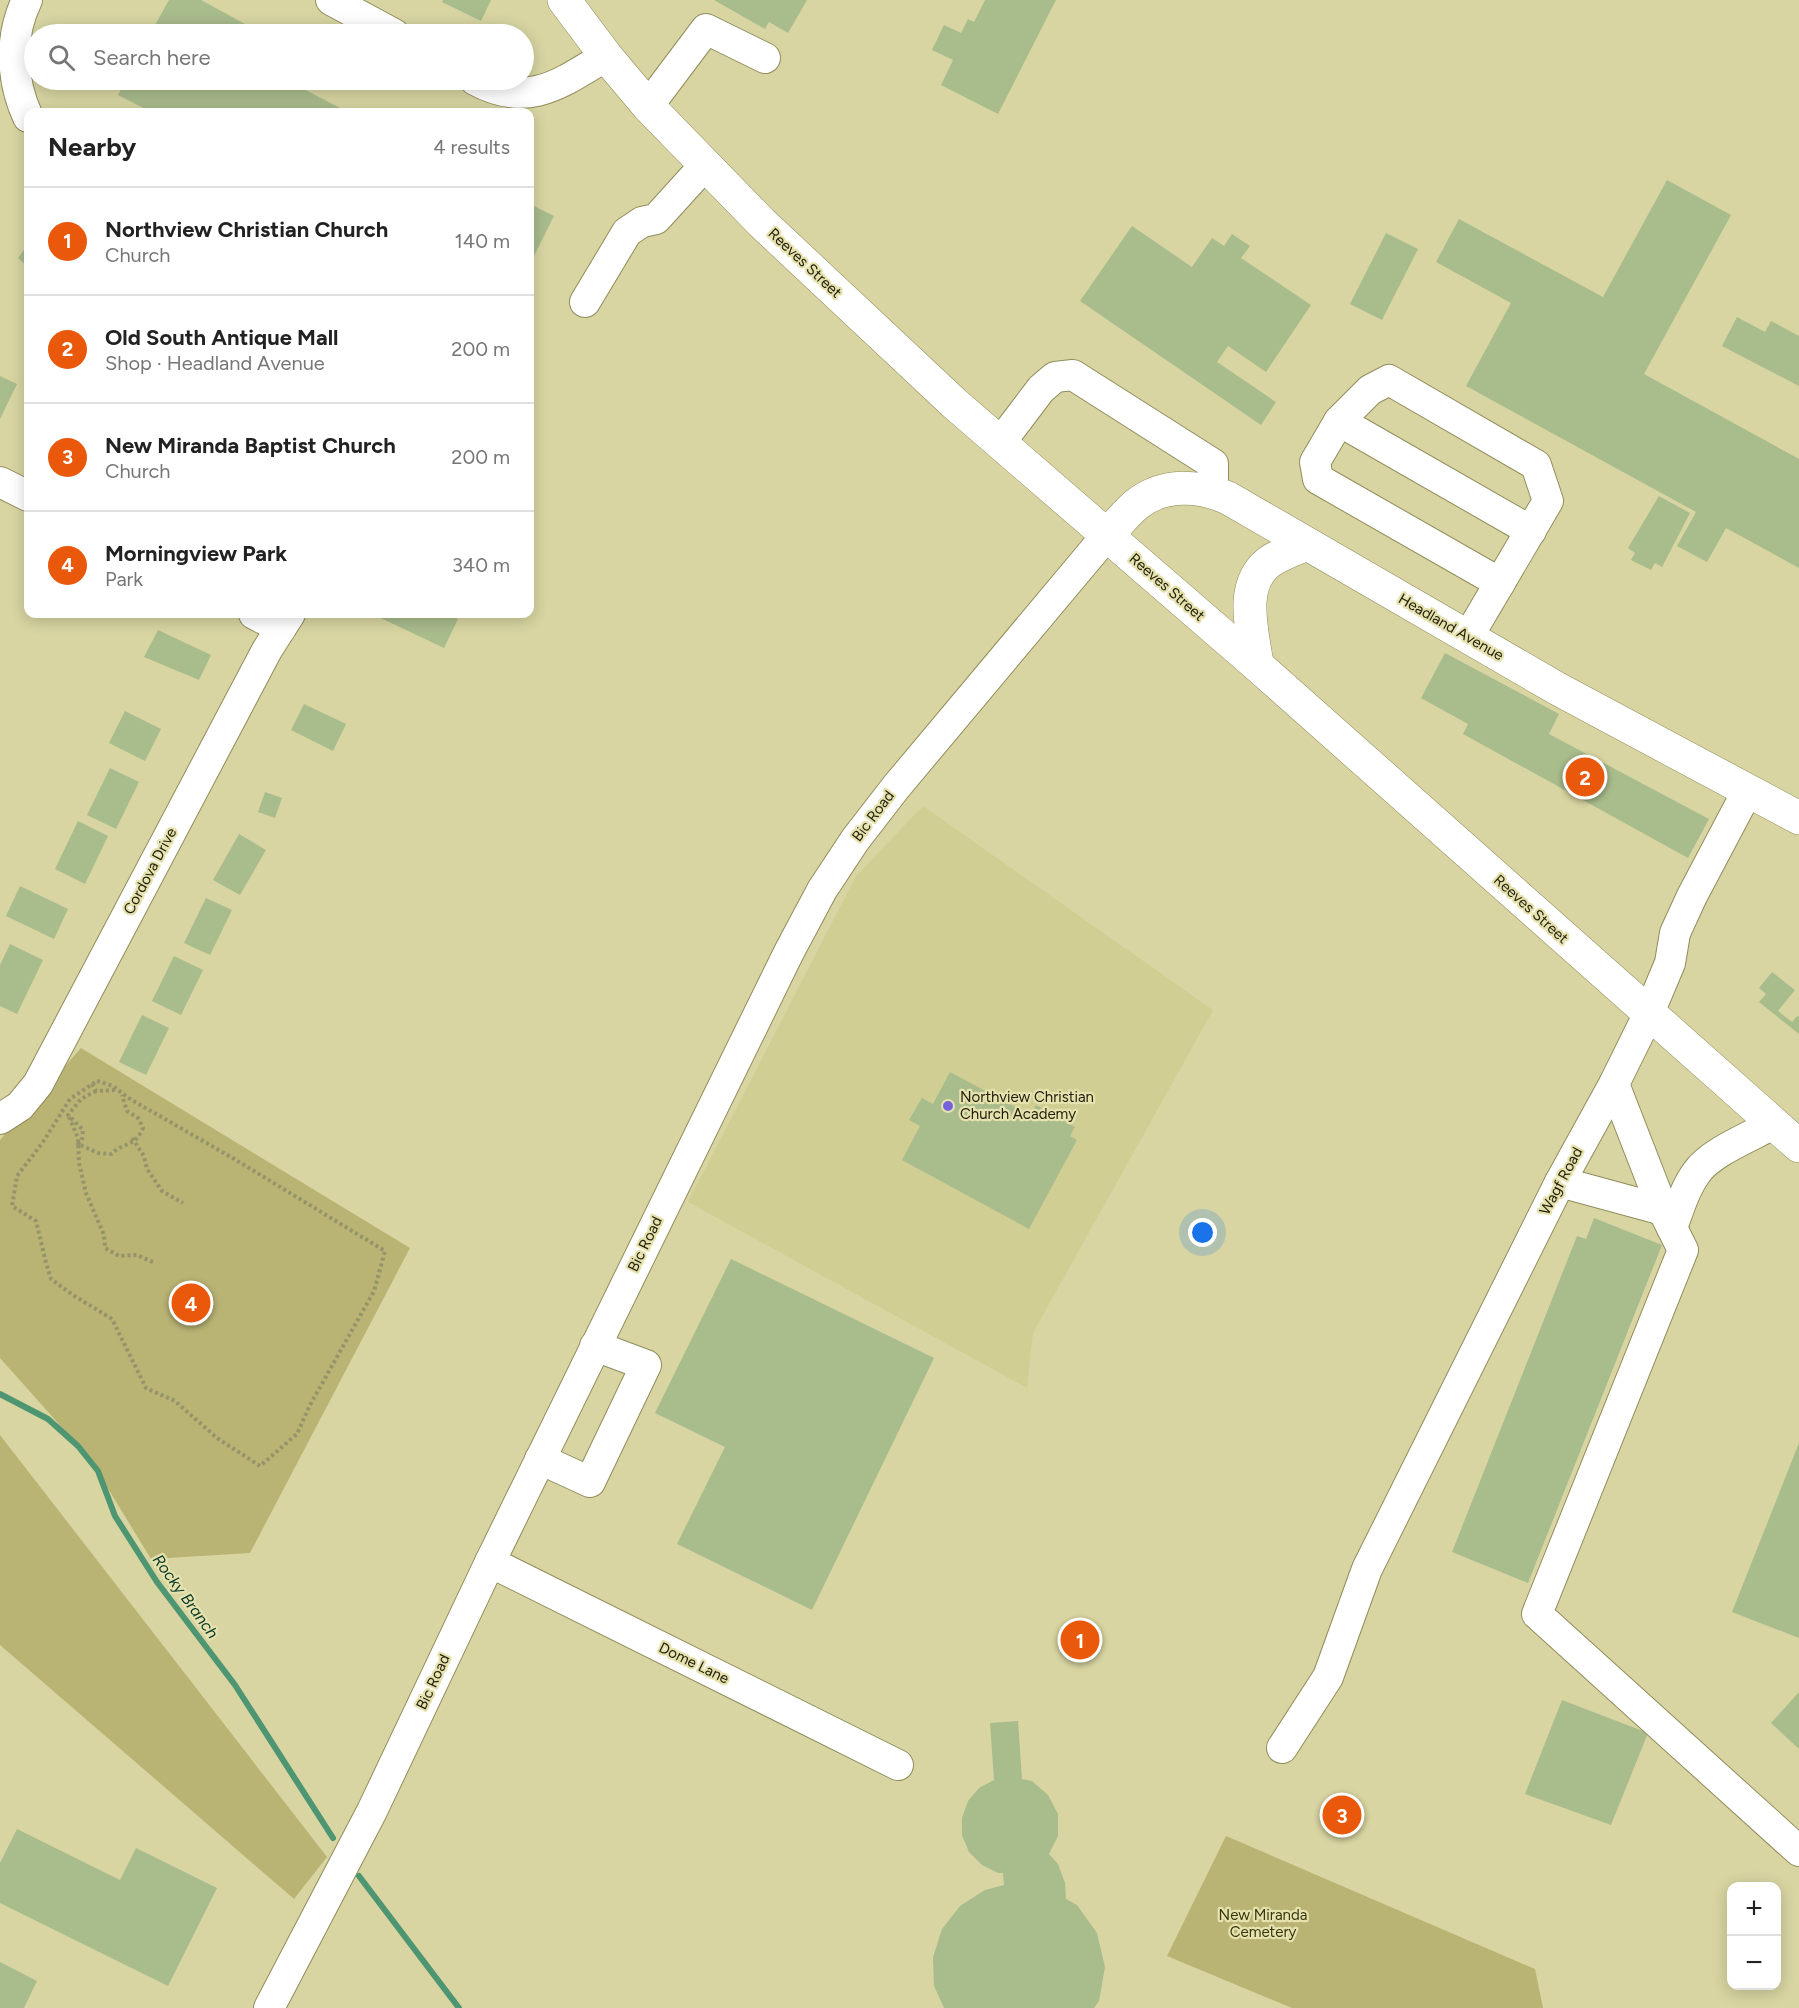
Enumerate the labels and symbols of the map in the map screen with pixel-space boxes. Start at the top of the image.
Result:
street label: Reeves Street [764,224,846,302]
street label: Reeves Street [1126,549,1209,625]
street label: Headland Avenue [1395,590,1507,664]
pin: 2 [1566,754,1604,800]
street label: Bic Road [848,787,898,845]
street label: Cordova Drive [120,825,180,917]
street label: Reeves Street [1490,871,1572,947]
place label: Northview Christian Church Academy [960,1088,1094,1123]
marker: Northview Christian Church Academy [941,1099,955,1113]
street label: Wagf Road [1536,1144,1586,1218]
street label: Bic Road [624,1214,666,1274]
your location [1188,1218,1217,1247]
pin: 4 [172,1280,210,1326]
water label: Rocky Branch [149,1551,222,1642]
pin: 1 [1060,1618,1100,1662]
street label: Dome Lane [656,1638,732,1688]
street label: Bic Road [412,1651,454,1713]
pin: 3 [1322,1792,1362,1838]
park label: New Miranda Cemetery [1219,1906,1307,1941]

